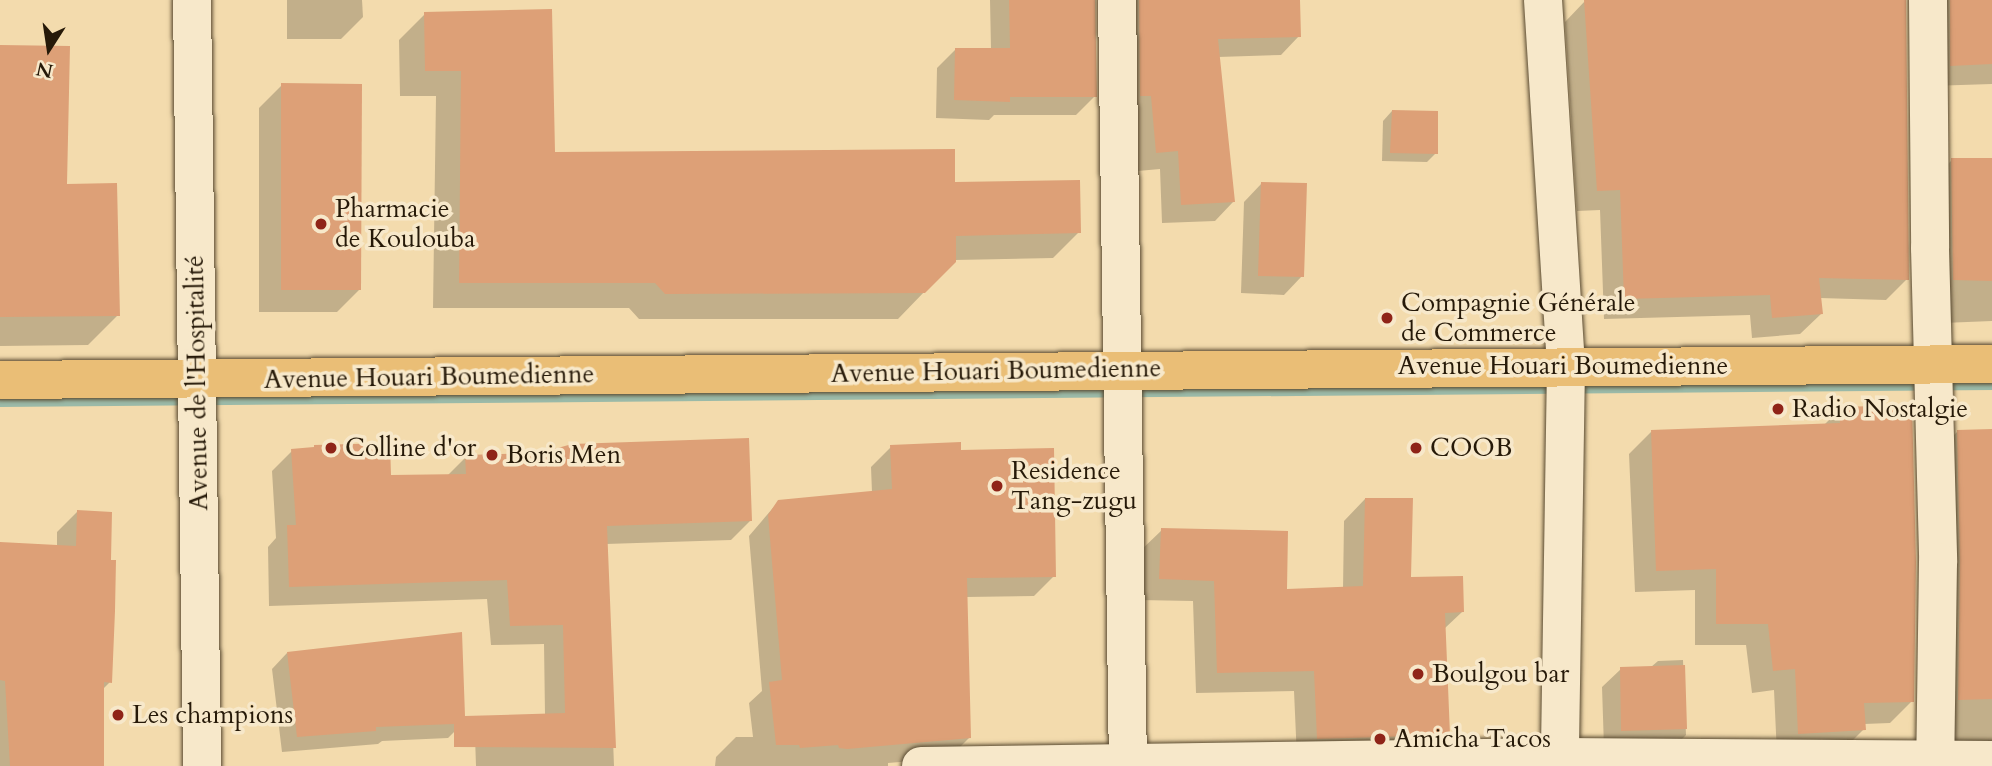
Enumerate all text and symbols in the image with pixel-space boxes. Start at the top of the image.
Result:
north arrow [14,14,84,84]
text: N [34,55,55,84]
place label: Pharmacie de Koulouba [335,193,475,255]
marker: Pharmacie de Koulouba [313,216,329,232]
street label: Avenue de l'Hospitalité [179,255,215,511]
place label: Compagnie Générale de Commerce [1401,287,1636,348]
marker: Compagnie Générale de Commerce [1379,310,1395,326]
street label: Avenue Houari Boumedienne [1398,350,1728,382]
street label: Avenue Houari Boumedienne [831,353,1161,389]
street label: Avenue Houari Boumedienne [264,359,594,395]
place label: Radio Nostalgie [1792,393,1968,425]
marker: Radio Nostalgie [1770,401,1786,417]
place label: Colline d'or [345,432,476,464]
place label: COOB [1430,432,1512,464]
place label: Boris Men [506,439,621,471]
marker: Colline d'or [323,440,339,456]
marker: COOB [1408,440,1424,456]
marker: Boris Men [484,447,500,463]
place label: Residence Tang-zugu [1011,455,1137,516]
marker: Residence Tang-zugu [989,478,1005,494]
place label: Boulgou bar [1432,658,1569,690]
marker: Boulgou bar [1410,666,1426,682]
place label: Les champions [132,699,293,731]
marker: Les champions [110,707,126,723]
place label: Amicha Tacos [1394,723,1551,755]
marker: Amicha Tacos [1372,731,1388,747]

